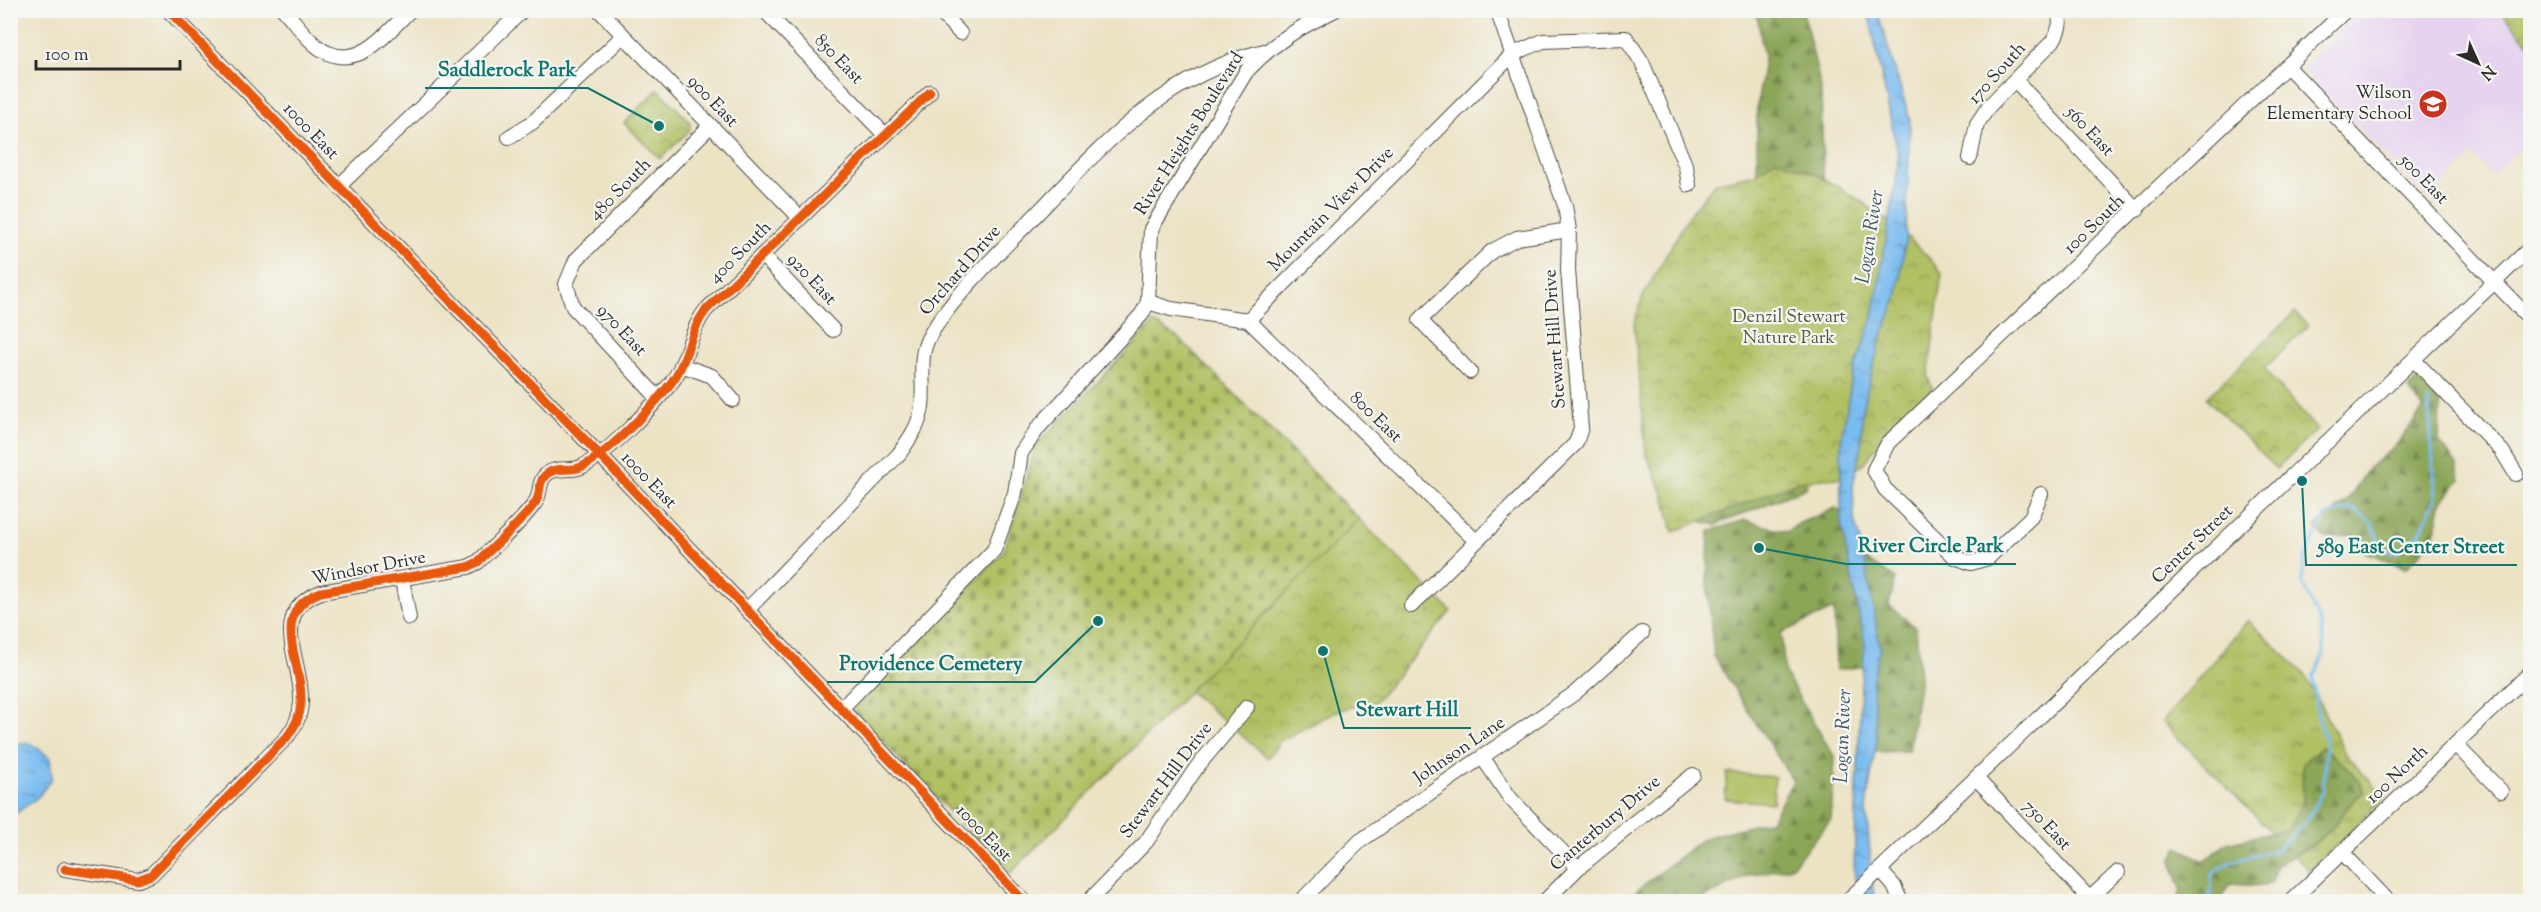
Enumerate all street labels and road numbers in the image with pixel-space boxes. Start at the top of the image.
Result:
street label: 850 East [807,29,869,91]
street label: 170 South [1963,37,2033,111]
street label: River Heights Boulevard [1129,47,1251,221]
street label: 900 East [680,70,744,134]
street label: 1000 East [276,98,344,166]
street label: 560 East [2058,100,2119,163]
street label: Mountain View Drive [1263,141,1401,279]
street label: 500 East [2392,148,2454,211]
street label: 480 South [584,153,658,227]
street label: 100 South [2058,189,2132,261]
street label: 400 South [704,215,779,290]
street label: Orchard Drive [914,220,1008,322]
street label: 920 East [780,248,842,312]
street label: Stewart Hill Drive [1538,268,1574,410]
street label: 970 East [590,299,652,363]
street label: 800 East [1343,386,1407,450]
street label: 1000 East [614,447,682,515]
street label: Center Street [2146,499,2240,591]
street label: Windsor Drive [310,545,428,593]
street label: Johnson Lane [1408,711,1511,792]
street label: Stewart Hill Drive [1115,717,1219,845]
street label: 100 North [2361,739,2435,811]
street label: Canterbury Drive [1545,770,1667,878]
street label: 750 East [2016,795,2076,857]
street label: 1000 East [949,800,1017,868]

